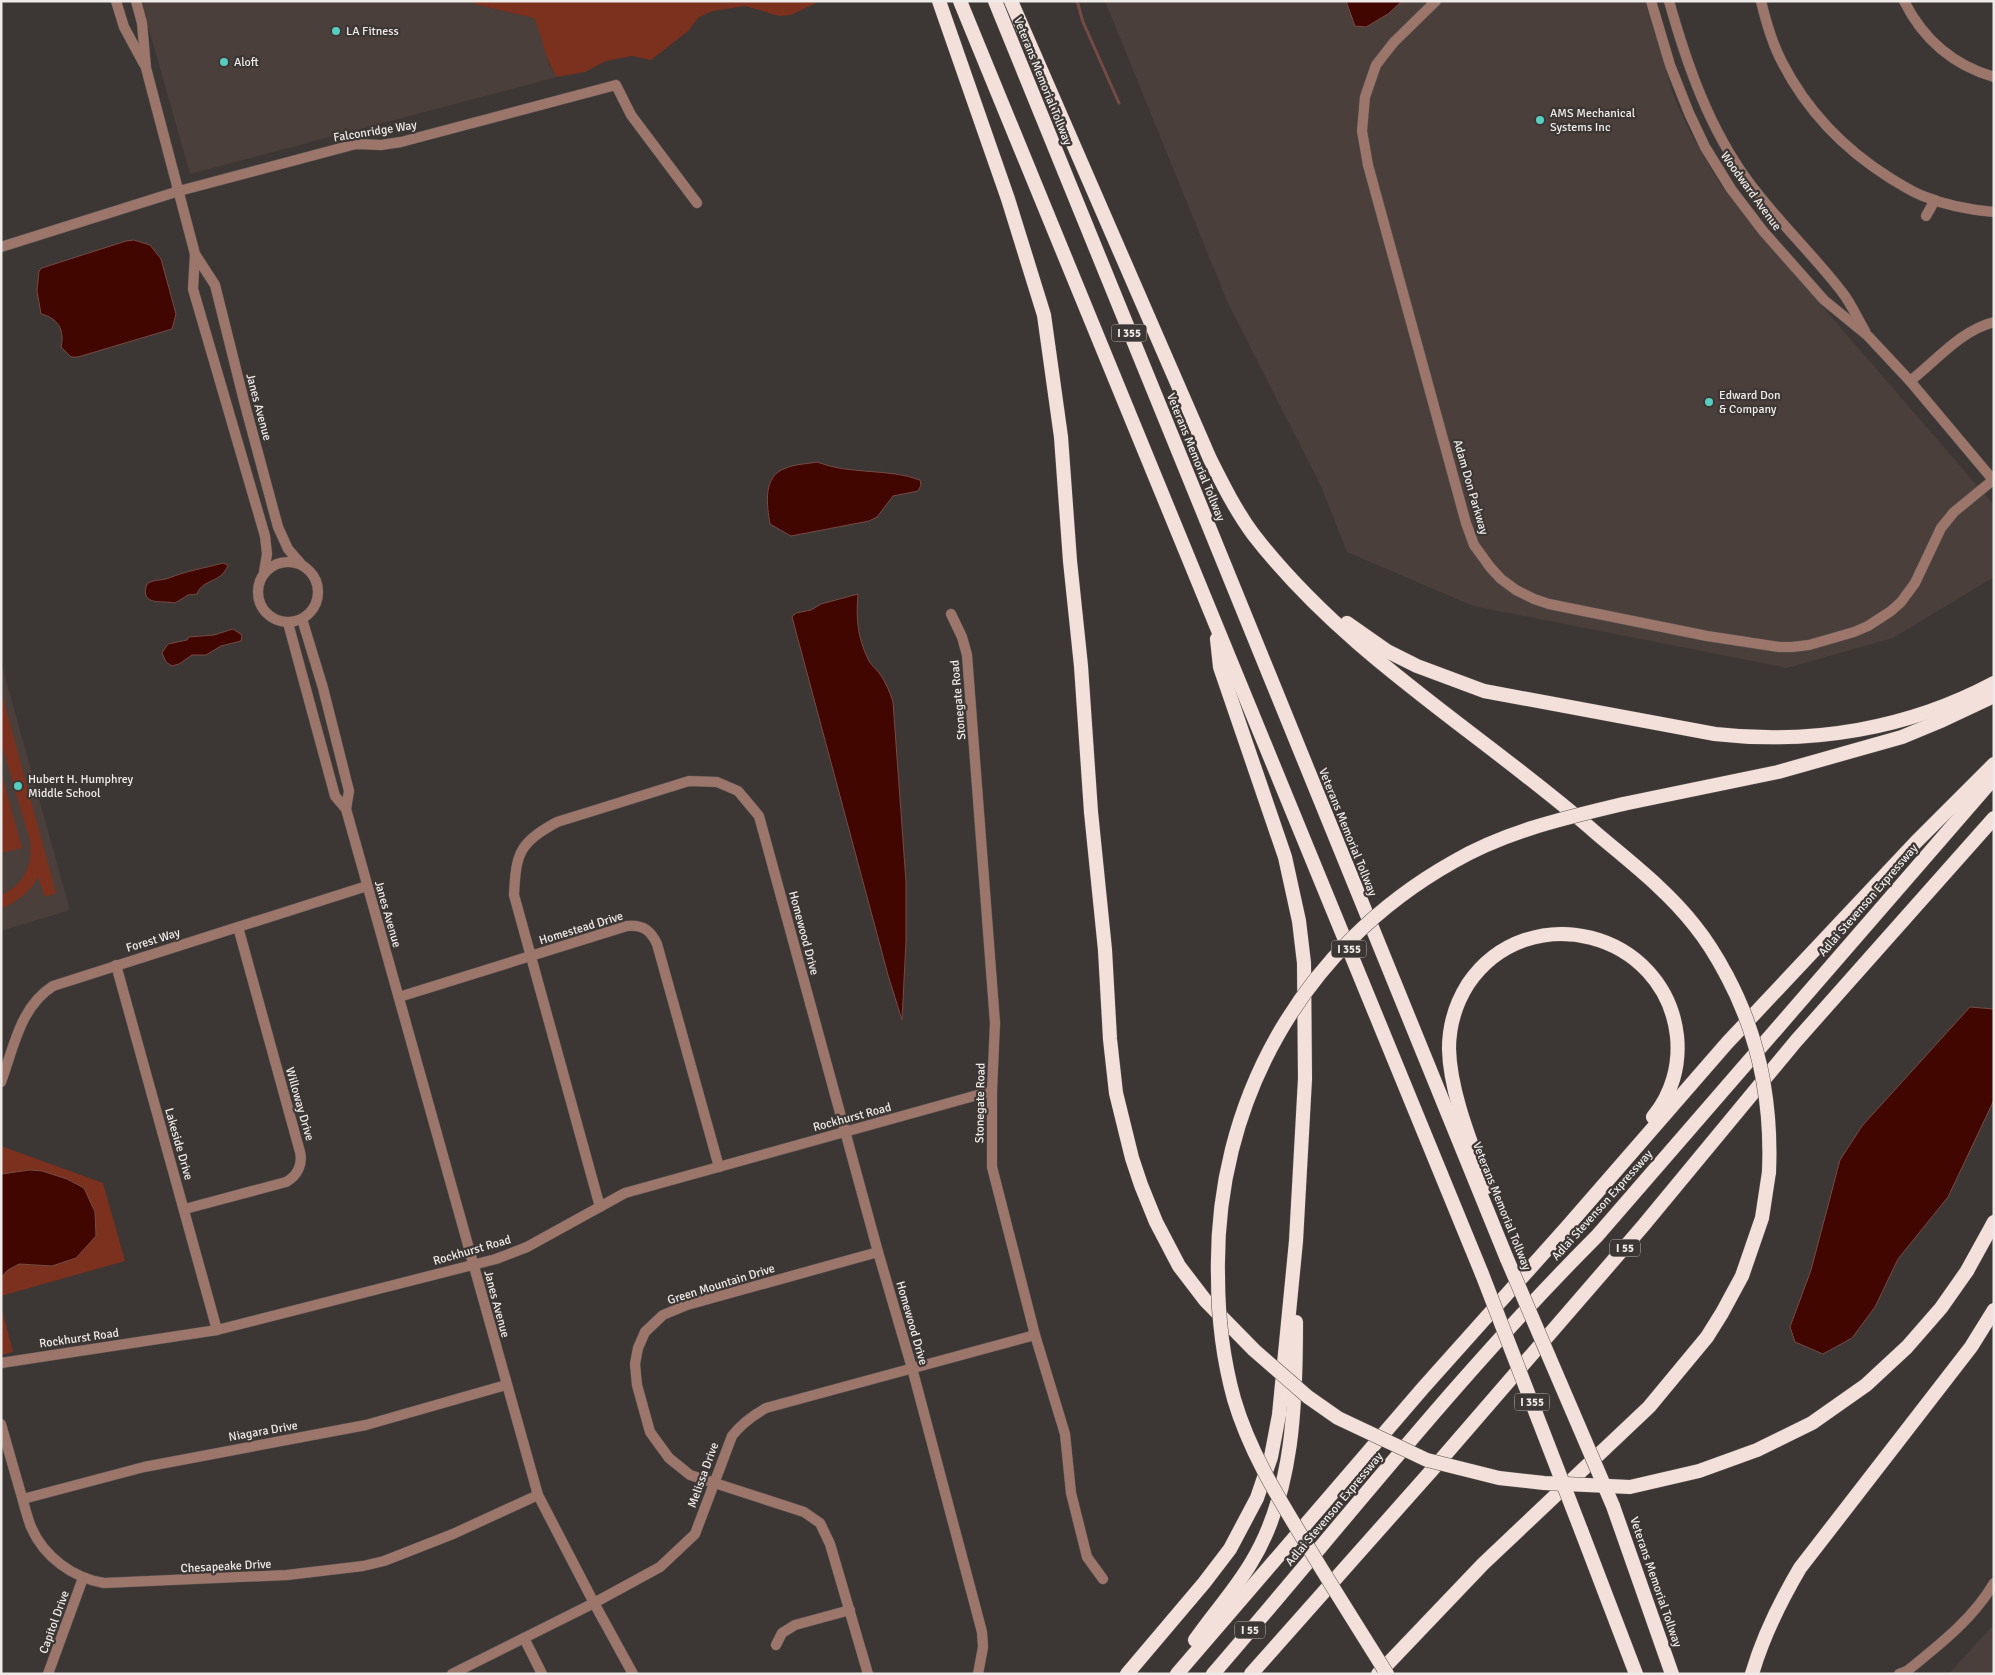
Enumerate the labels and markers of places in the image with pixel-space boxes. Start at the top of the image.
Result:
place label: LA Fitness [346,24,399,39]
marker: LA Fitness [330,25,342,37]
place label: Aloft [234,55,259,70]
marker: Aloft [218,56,230,68]
place label: AMS Mechanical Systems Inc [1550,106,1636,135]
marker: AMS Mechanical Systems Inc [1534,114,1546,126]
place label: Edward Don & Company [1719,388,1781,417]
marker: Edward Don & Company [1703,396,1715,408]
place label: Hubert H. Humphrey Middle School [28,772,134,801]
marker: Hubert H. Humphrey Middle School [12,780,24,792]

